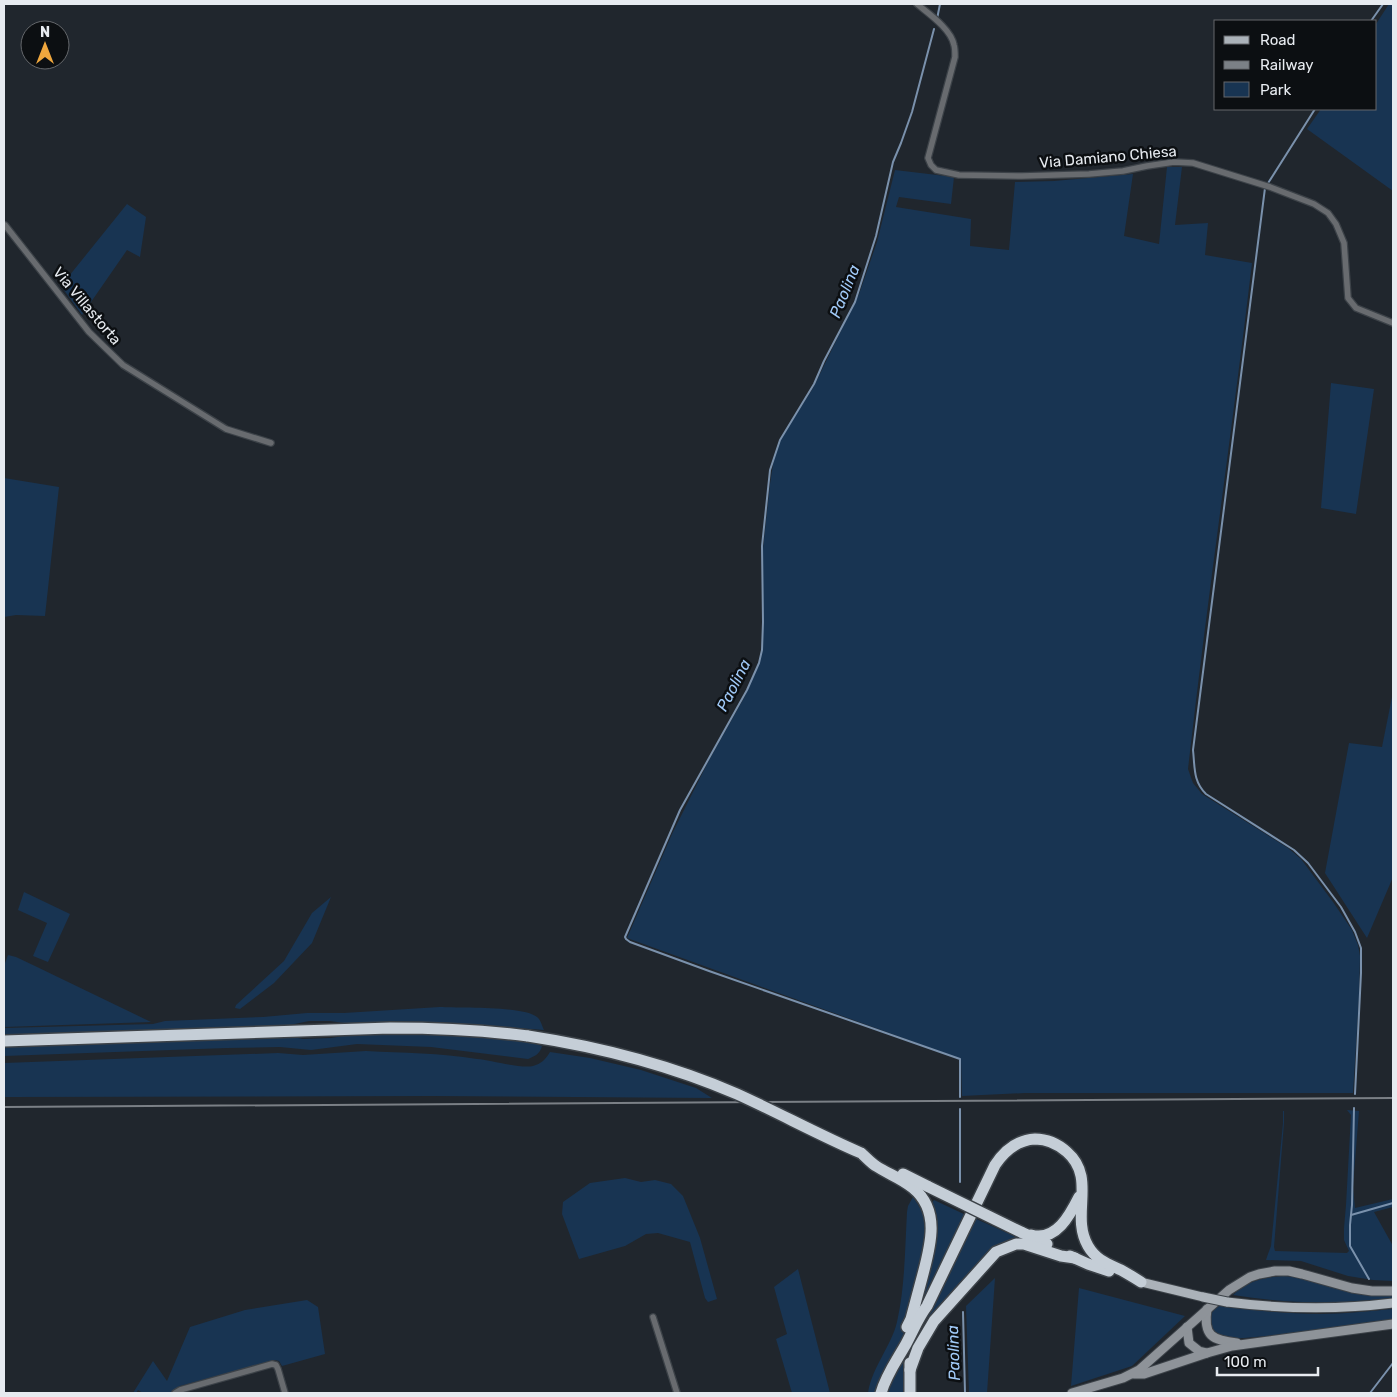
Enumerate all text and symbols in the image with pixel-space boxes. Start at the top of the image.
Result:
north arrow [20,20,70,70]
legend [1214,20,1377,110]
text: N [40,24,50,41]
text: Road [1260,31,1296,49]
text: Railway [1260,56,1314,74]
text: Park [1260,81,1291,99]
street label: Via Damiano Chiesa [1039,142,1177,172]
water label: Paolina [825,262,864,321]
street label: Via Villastorta [49,263,125,349]
water label: Paolina [712,656,755,714]
water label: Paolina [943,1325,964,1381]
scale bar [1217,1344,1318,1376]
text: 100 m [1224,1353,1266,1371]

